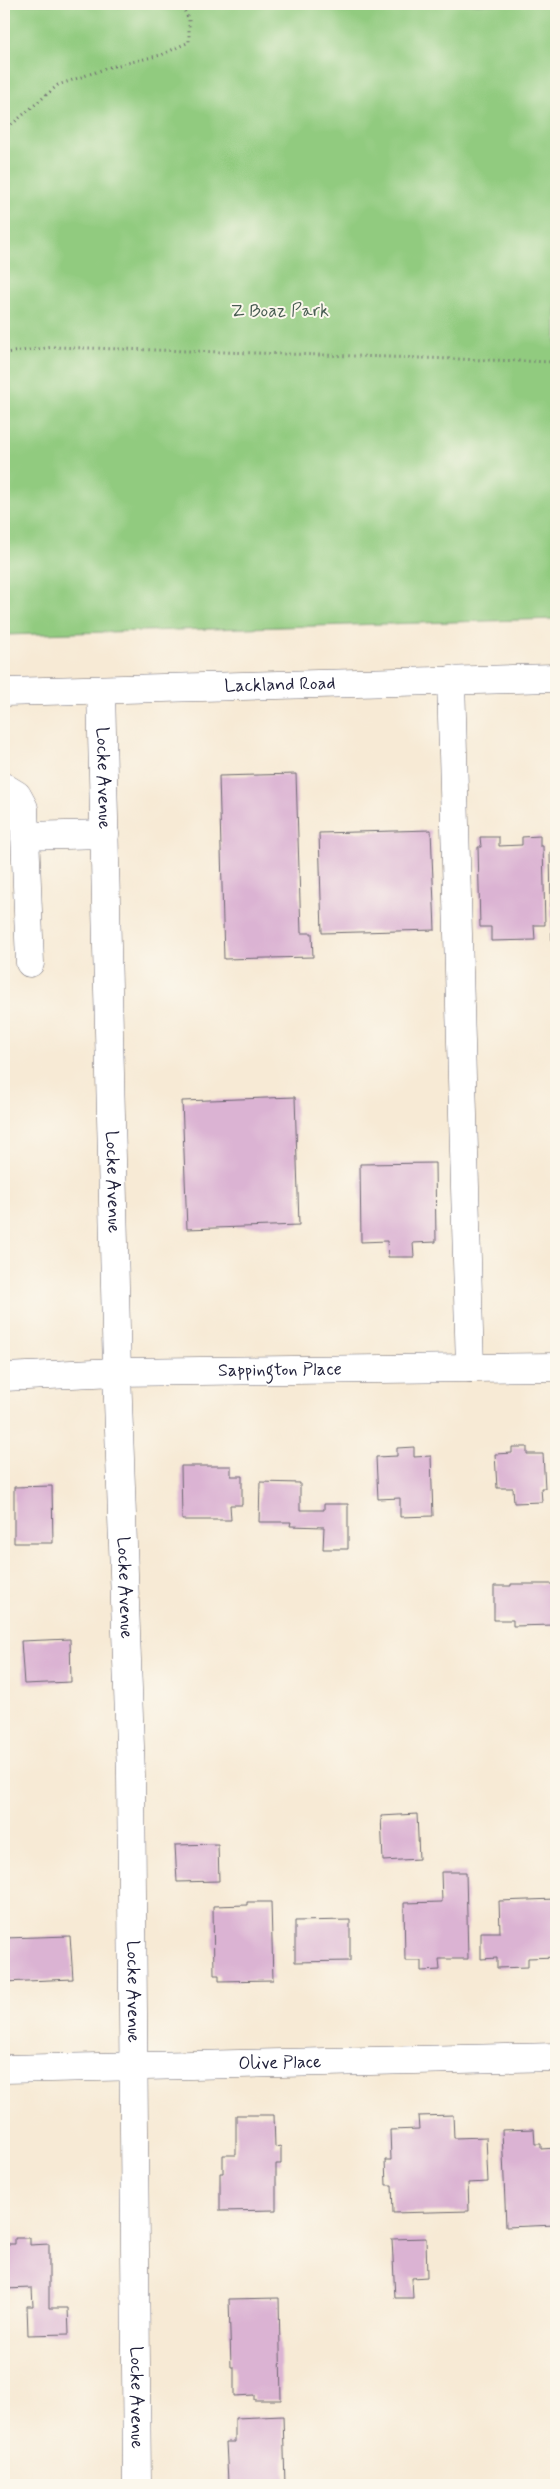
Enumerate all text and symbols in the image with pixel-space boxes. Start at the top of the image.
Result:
park label: Z Boaz Park [231,299,329,323]
street label: Lackland Road [224,672,336,698]
street label: Locke Avenue [90,726,116,829]
street label: Locke Avenue [99,1130,126,1233]
street label: Sappington Place [218,1357,342,1384]
street label: Locke Avenue [111,1536,138,1639]
street label: Locke Avenue [120,1940,145,2043]
street label: Olive Place [238,2050,322,2076]
street label: Locke Avenue [124,2346,149,2449]

